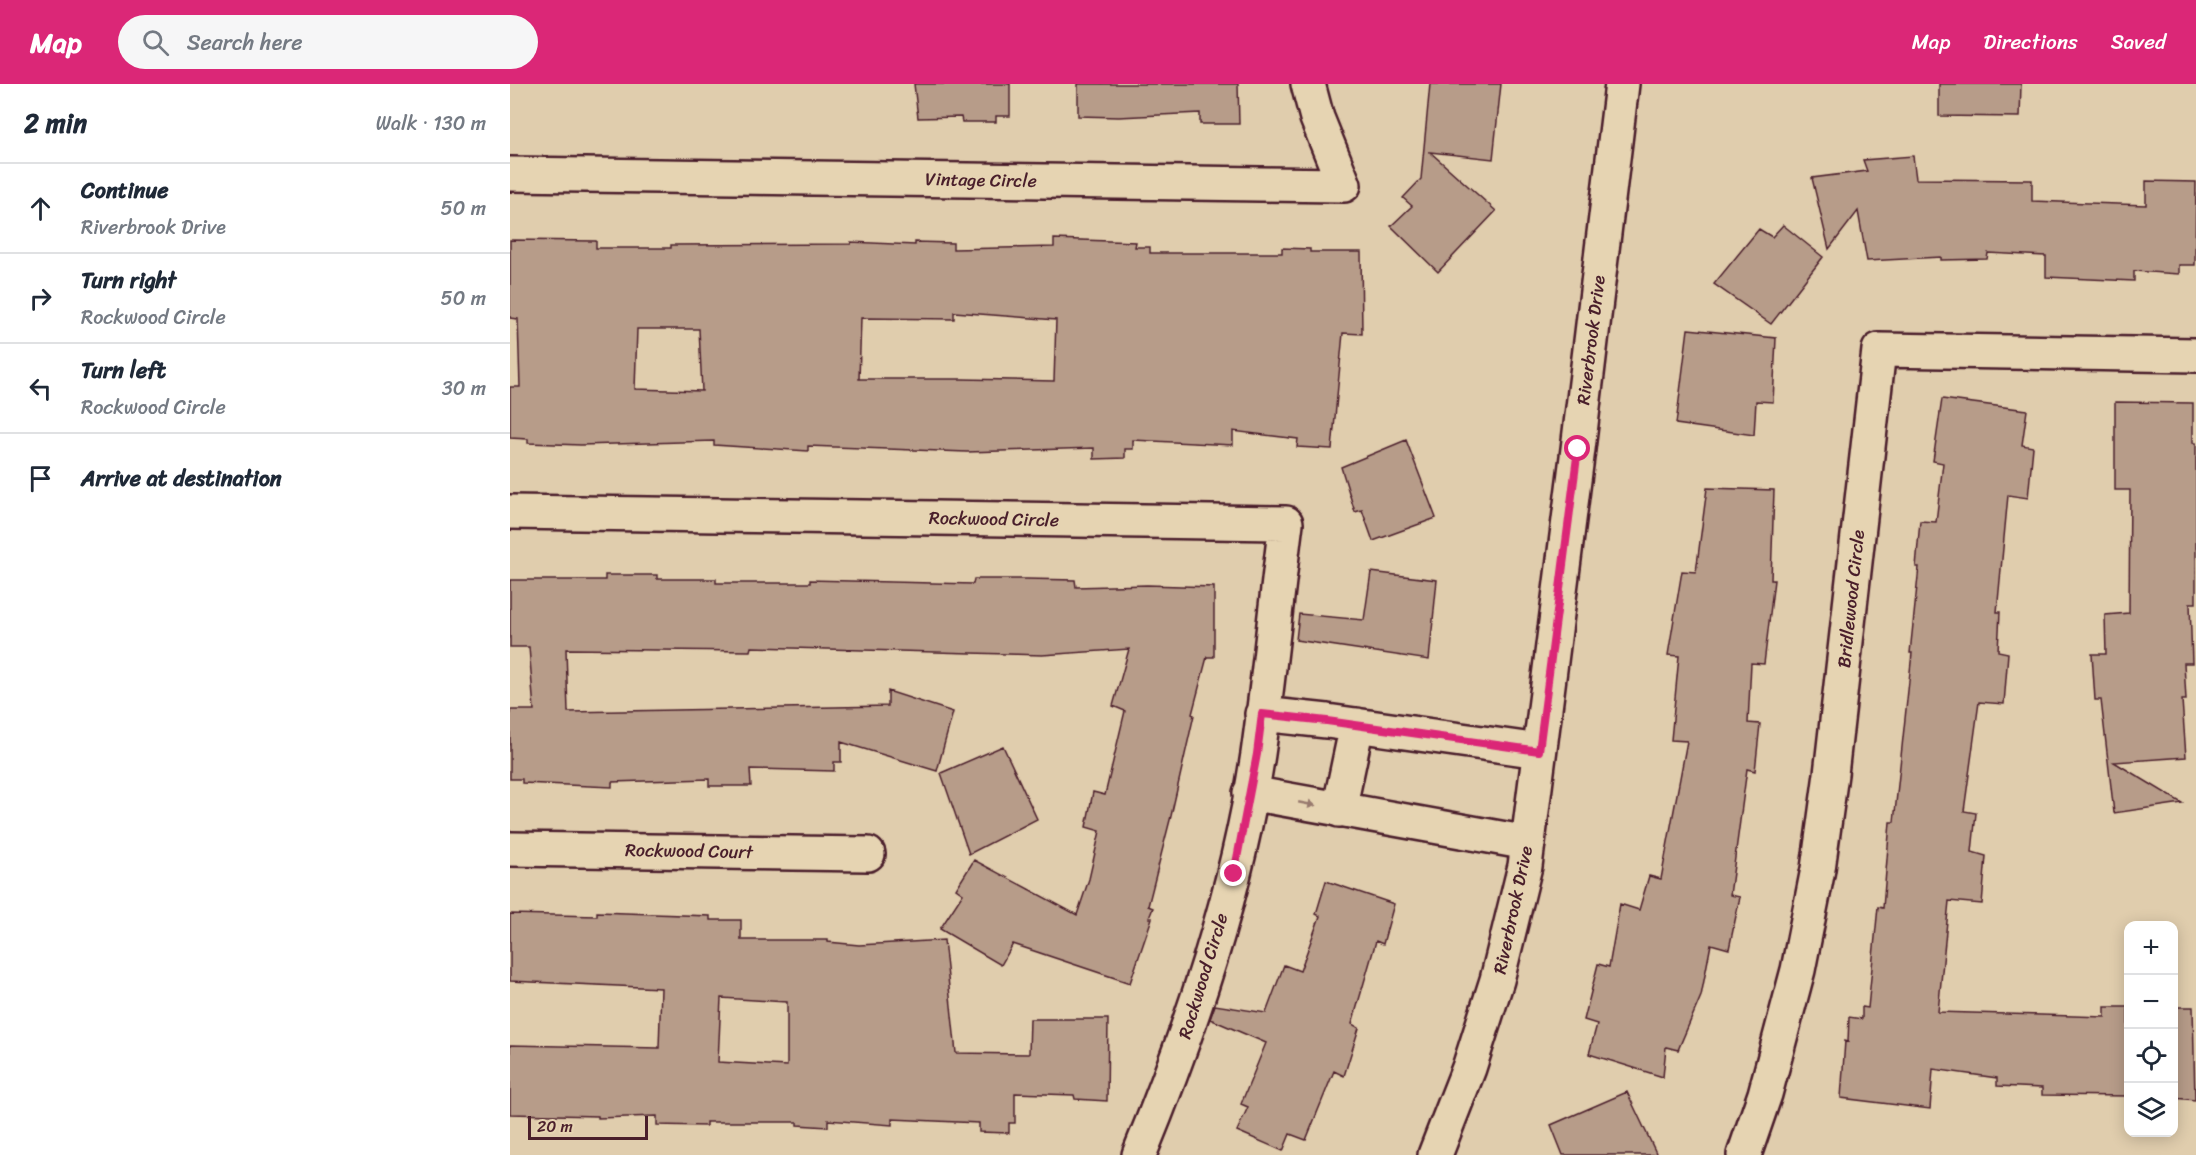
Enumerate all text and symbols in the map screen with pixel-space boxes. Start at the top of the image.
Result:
search box [118,15,538,69]
text: Map [30,18,82,67]
text: Search here [187,23,303,62]
text: Map [1912,23,1950,61]
text: Directions [1983,23,2078,61]
text: Saved [2111,23,2166,61]
icon: search [139,26,172,59]
text: 2 min [24,100,87,146]
text: Walk · 130 m [376,106,486,141]
street label: Vintage Circle [925,163,1037,197]
text: Continue [81,171,169,210]
text: 50 m [441,191,486,226]
icon: ahead [24,192,57,225]
text: Riverbrook Drive [81,210,226,245]
text: Turn right [81,261,176,300]
street label: Riverbrook Drive [1567,273,1615,407]
text: 50 m [441,281,486,316]
icon: right [24,282,57,315]
text: Rockwood Circle [81,300,226,335]
text: Turn left [81,351,166,390]
text: 30 m [442,371,486,406]
icon: left [24,372,57,405]
text: Rockwood Circle [81,390,226,425]
route start [1564,435,1590,461]
text: Arrive at destination [81,459,282,498]
icon: arrive [24,462,57,495]
street label: Rockwood Circle [929,502,1059,536]
street label: Bridlewood Circle [1828,528,1874,670]
one-way arrow [1298,800,1317,809]
street label: Rockwood Court [625,834,754,868]
street label: Riverbrook Drive [1484,843,1542,977]
route end [1220,860,1246,886]
street label: Rockwood Circle [1169,909,1237,1043]
map controls [2124,921,2178,1137]
button: + [2124,921,2178,975]
button: − [2124,975,2178,1029]
button: locate [2124,1029,2178,1083]
button: layers [2124,1083,2178,1137]
text: 20 m [537,1112,573,1141]
scale bar [528,1113,648,1140]

